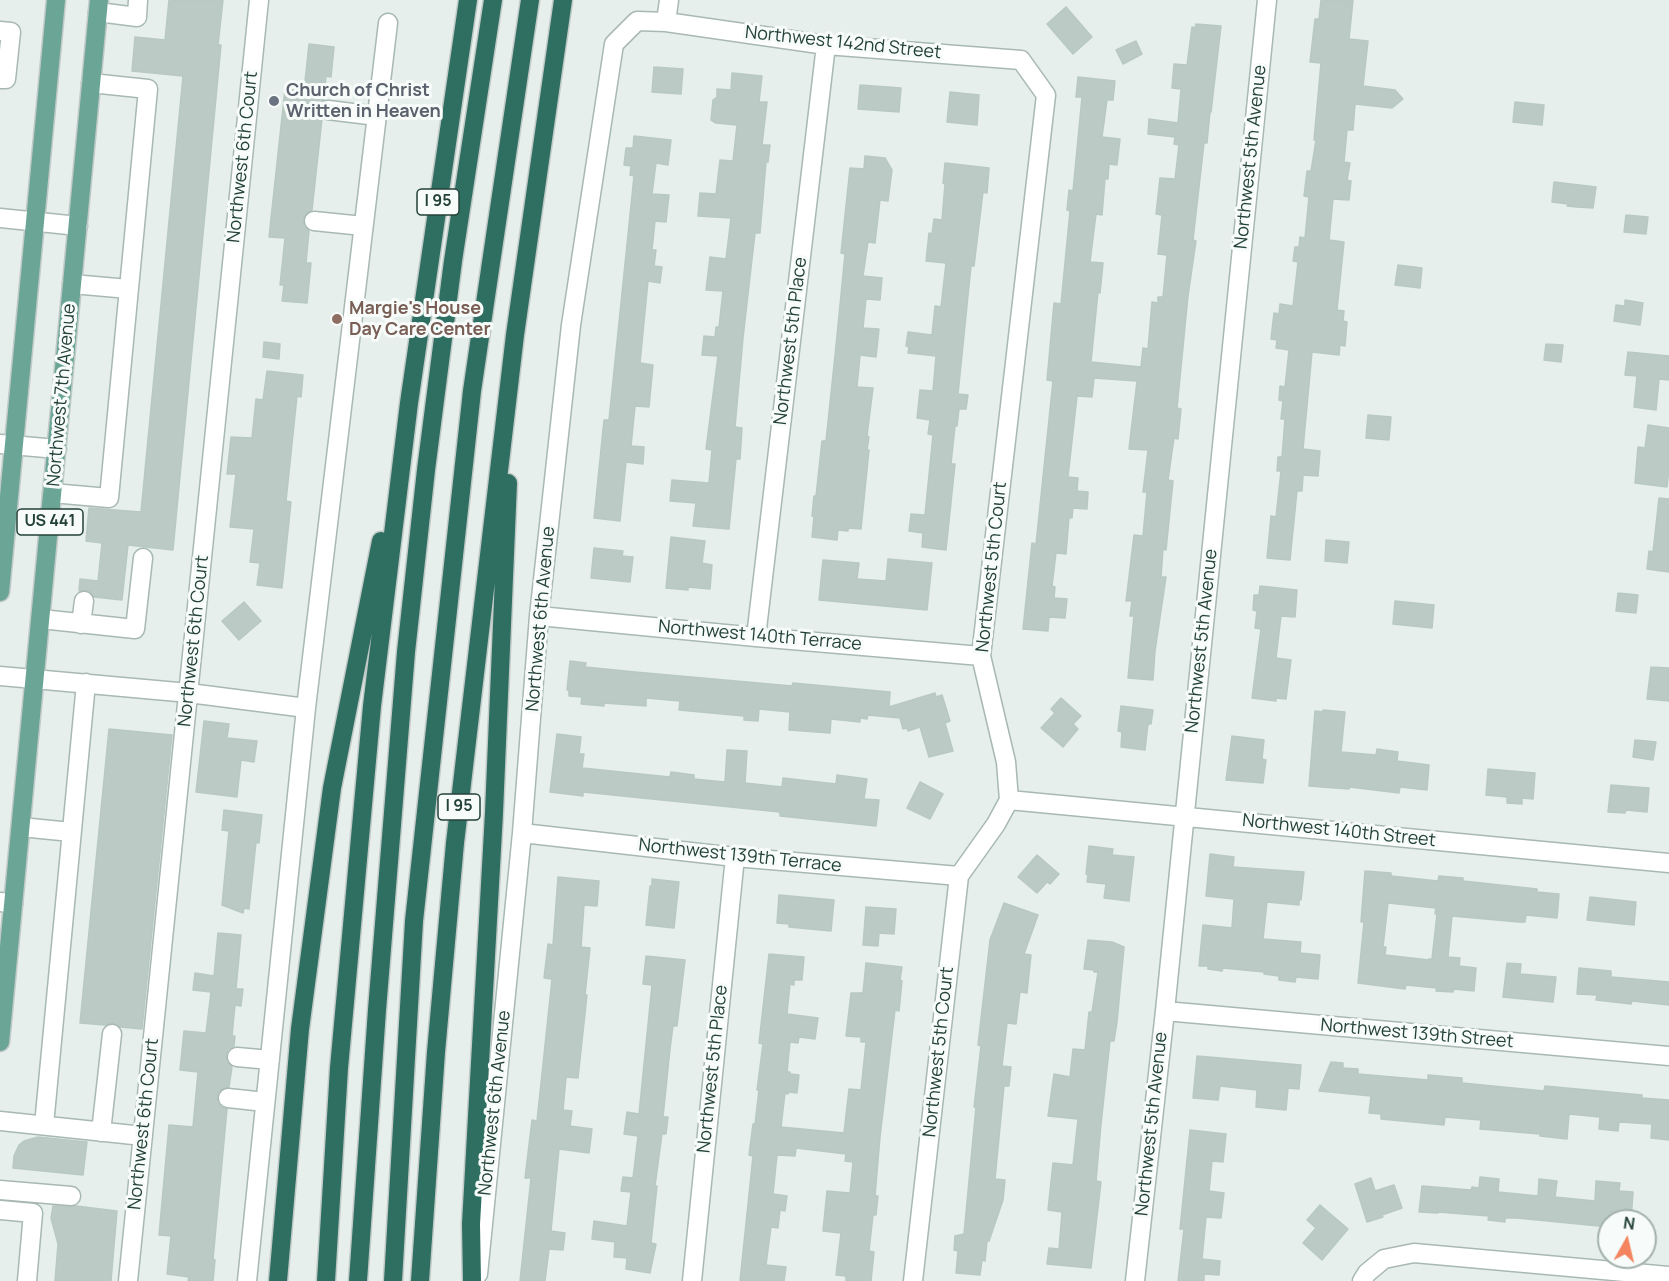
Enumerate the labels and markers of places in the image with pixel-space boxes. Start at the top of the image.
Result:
place label: Church of Christ Written in Heaven [286,80,441,122]
marker: Church of Christ Written in Heaven [267,94,281,108]
place label: Margie's House Day Care Center [349,298,491,340]
marker: Margie's House Day Care Center [330,312,344,326]

